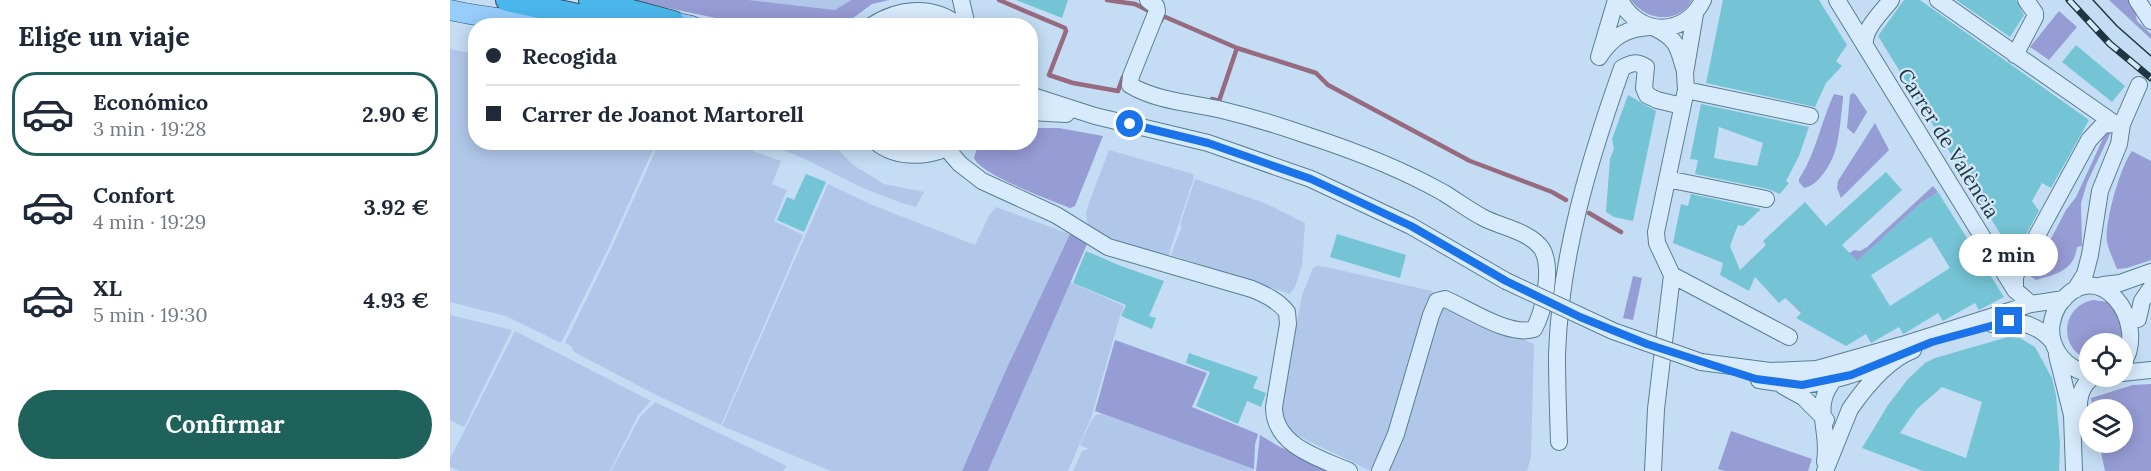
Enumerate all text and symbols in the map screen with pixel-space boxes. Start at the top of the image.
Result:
text: Elige un viaje [18,19,190,53]
text: Recogida [522,42,617,70]
street label: Carrer de València [1893,63,2005,223]
icon: car [21,87,75,141]
text: Económico [93,88,208,116]
text: 2.90 € [362,100,429,128]
text: Carrer de Joanot Martorell [522,100,804,128]
route start [1116,110,1143,137]
text: 3 min · 19:28 [93,116,206,141]
icon: car [21,180,75,234]
text: Confort [93,181,175,209]
text: 3.92 € [364,193,429,221]
text: 4 min · 19:29 [93,209,206,234]
callout: 2 min [1960,234,2058,276]
text: 2 min [1982,242,2035,267]
icon: car [21,273,75,327]
text: XL [93,274,122,302]
text: 4.93 € [363,286,429,314]
text: 5 min · 19:30 [93,302,208,327]
route end [1995,307,2022,334]
map controls [2079,333,2133,453]
button: locate [2079,333,2133,387]
button: Confirmar [18,390,432,459]
button: layers [2079,399,2133,453]

